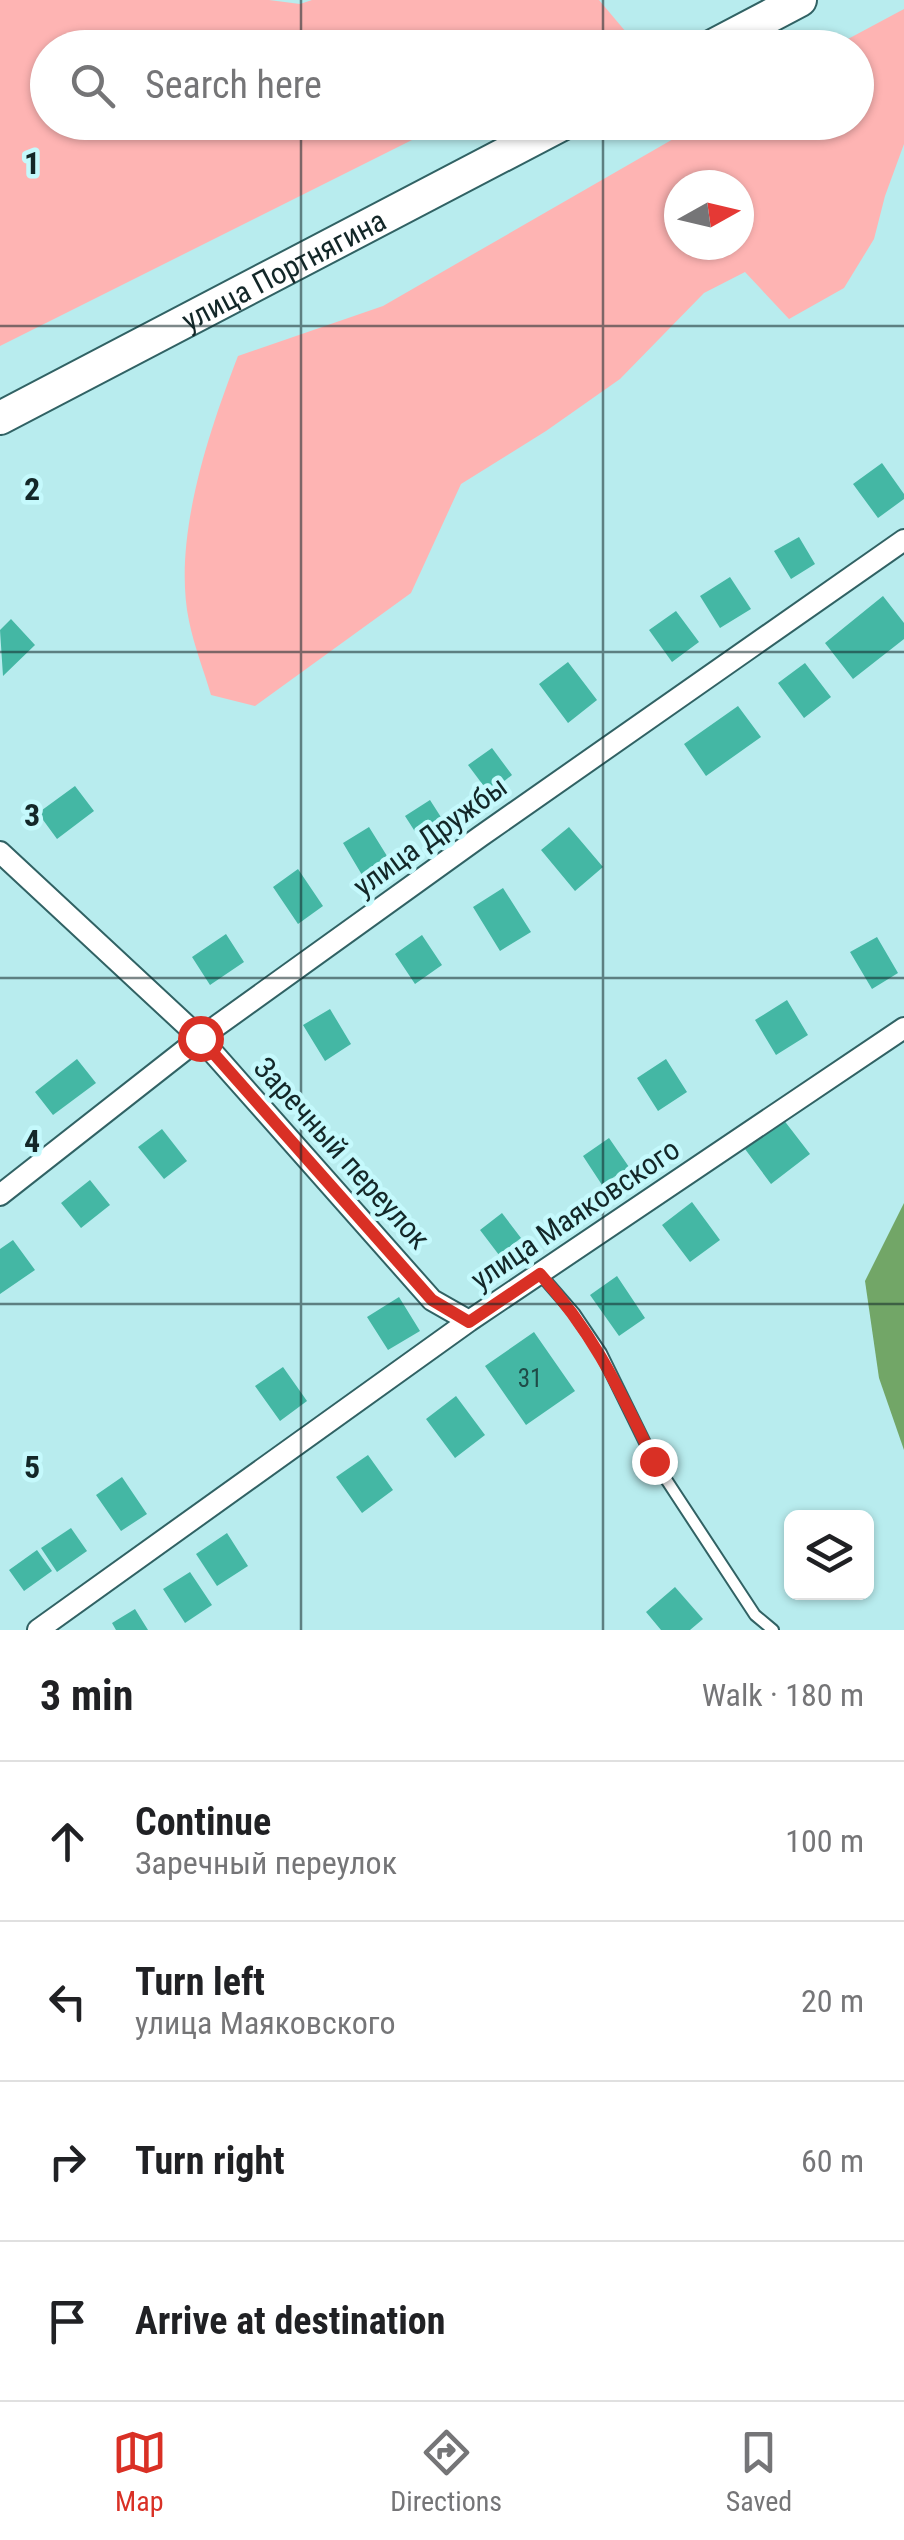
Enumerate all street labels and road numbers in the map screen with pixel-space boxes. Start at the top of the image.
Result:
street label: улица Портнягина [176,202,392,337]
street label: улица Дружбы [346,769,514,903]
street label: Заречный переулок [247,1050,437,1256]
street label: улица Маяковского [464,1131,686,1297]

